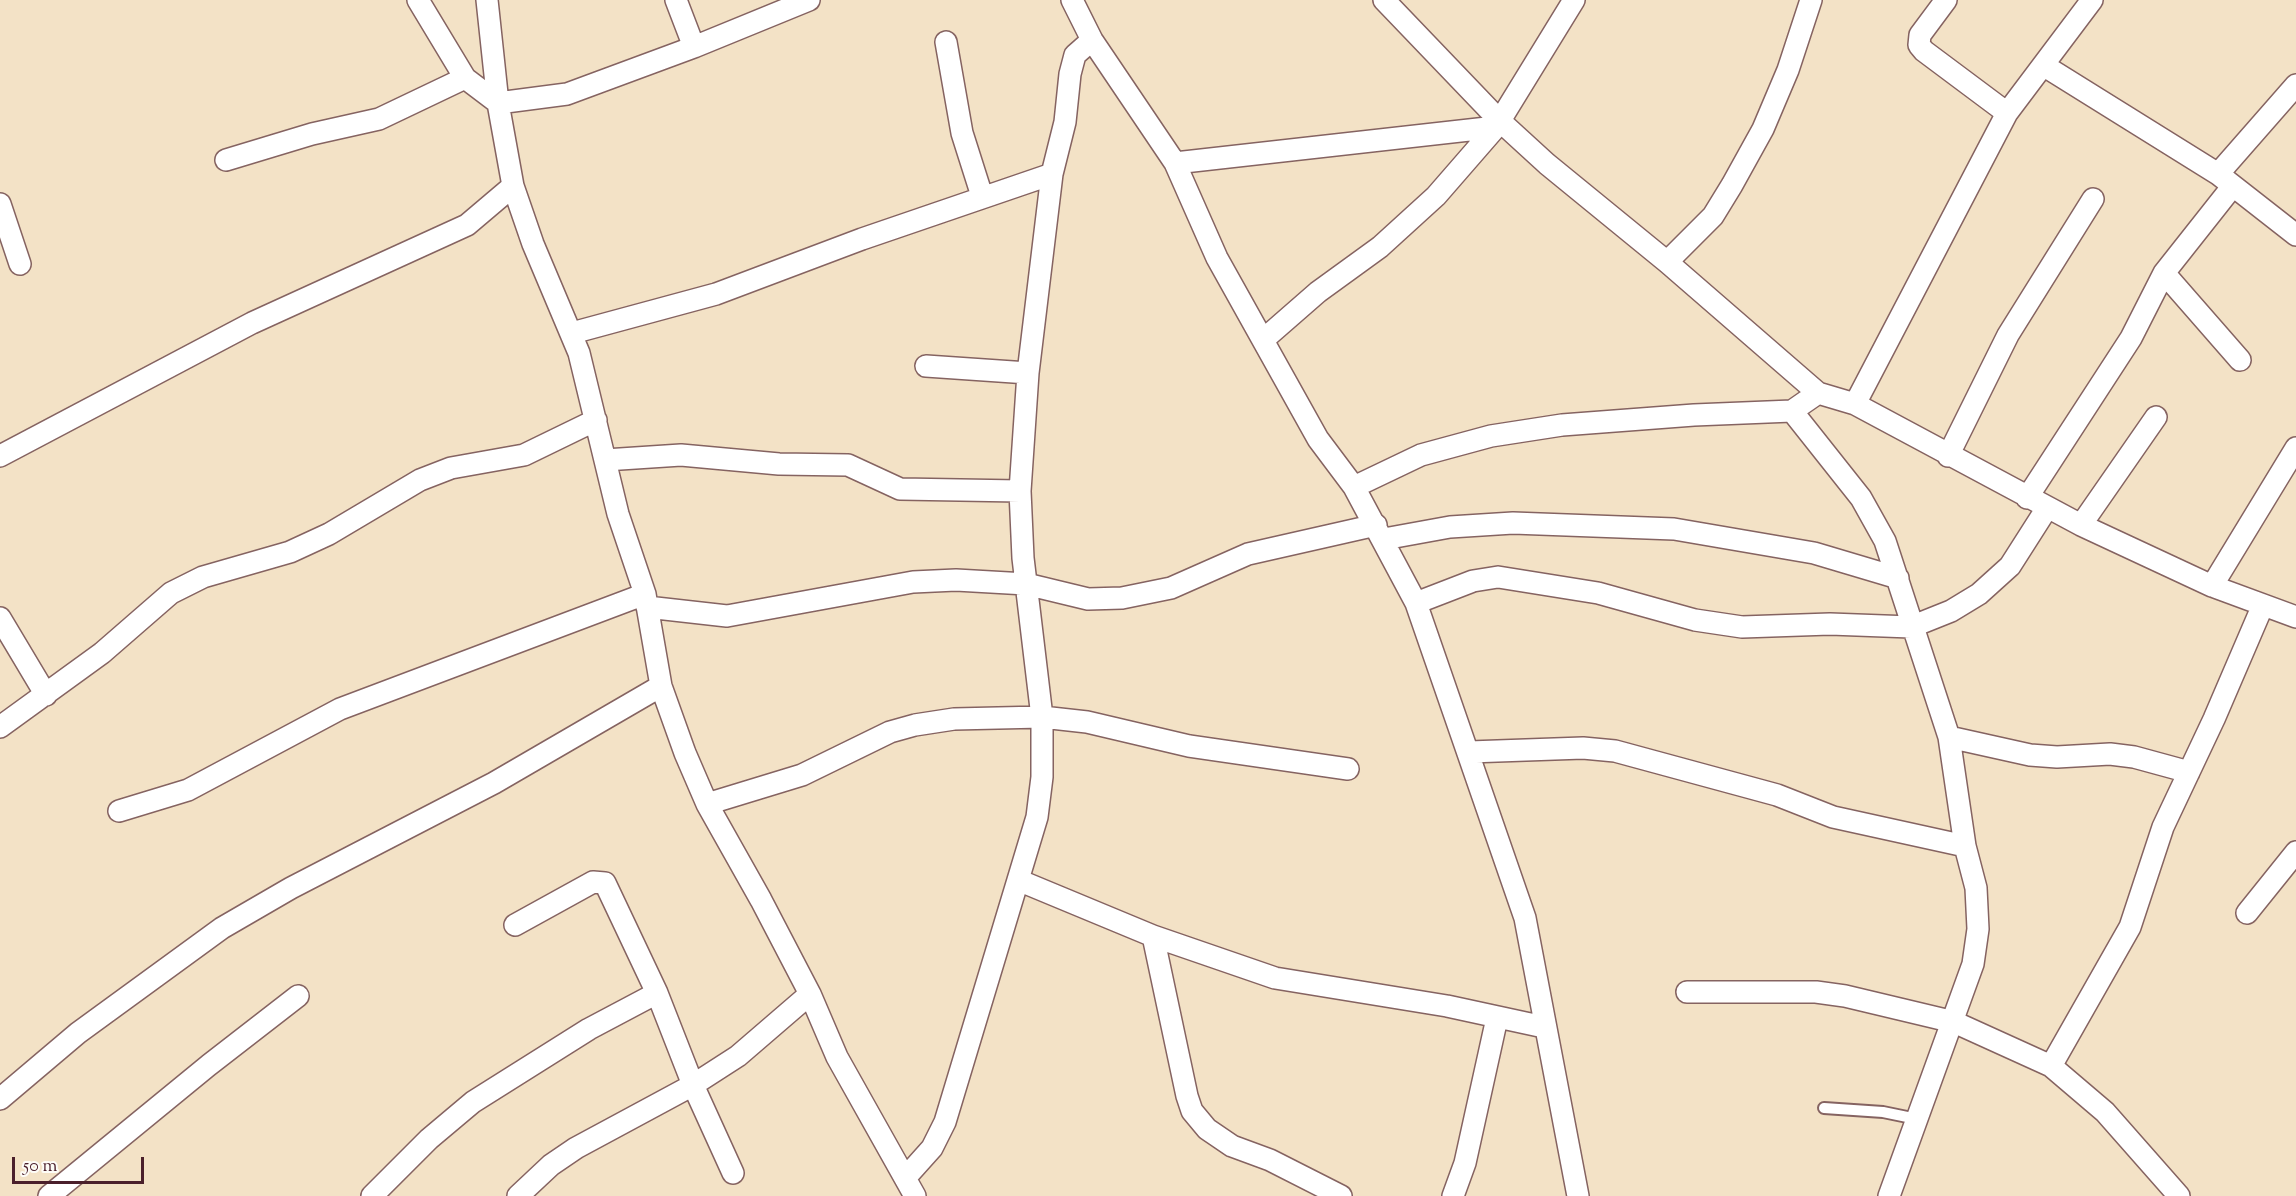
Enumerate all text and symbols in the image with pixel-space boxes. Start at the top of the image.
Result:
scale bar [15,1145,147,1183]
text: 50 m [23,1154,57,1180]

